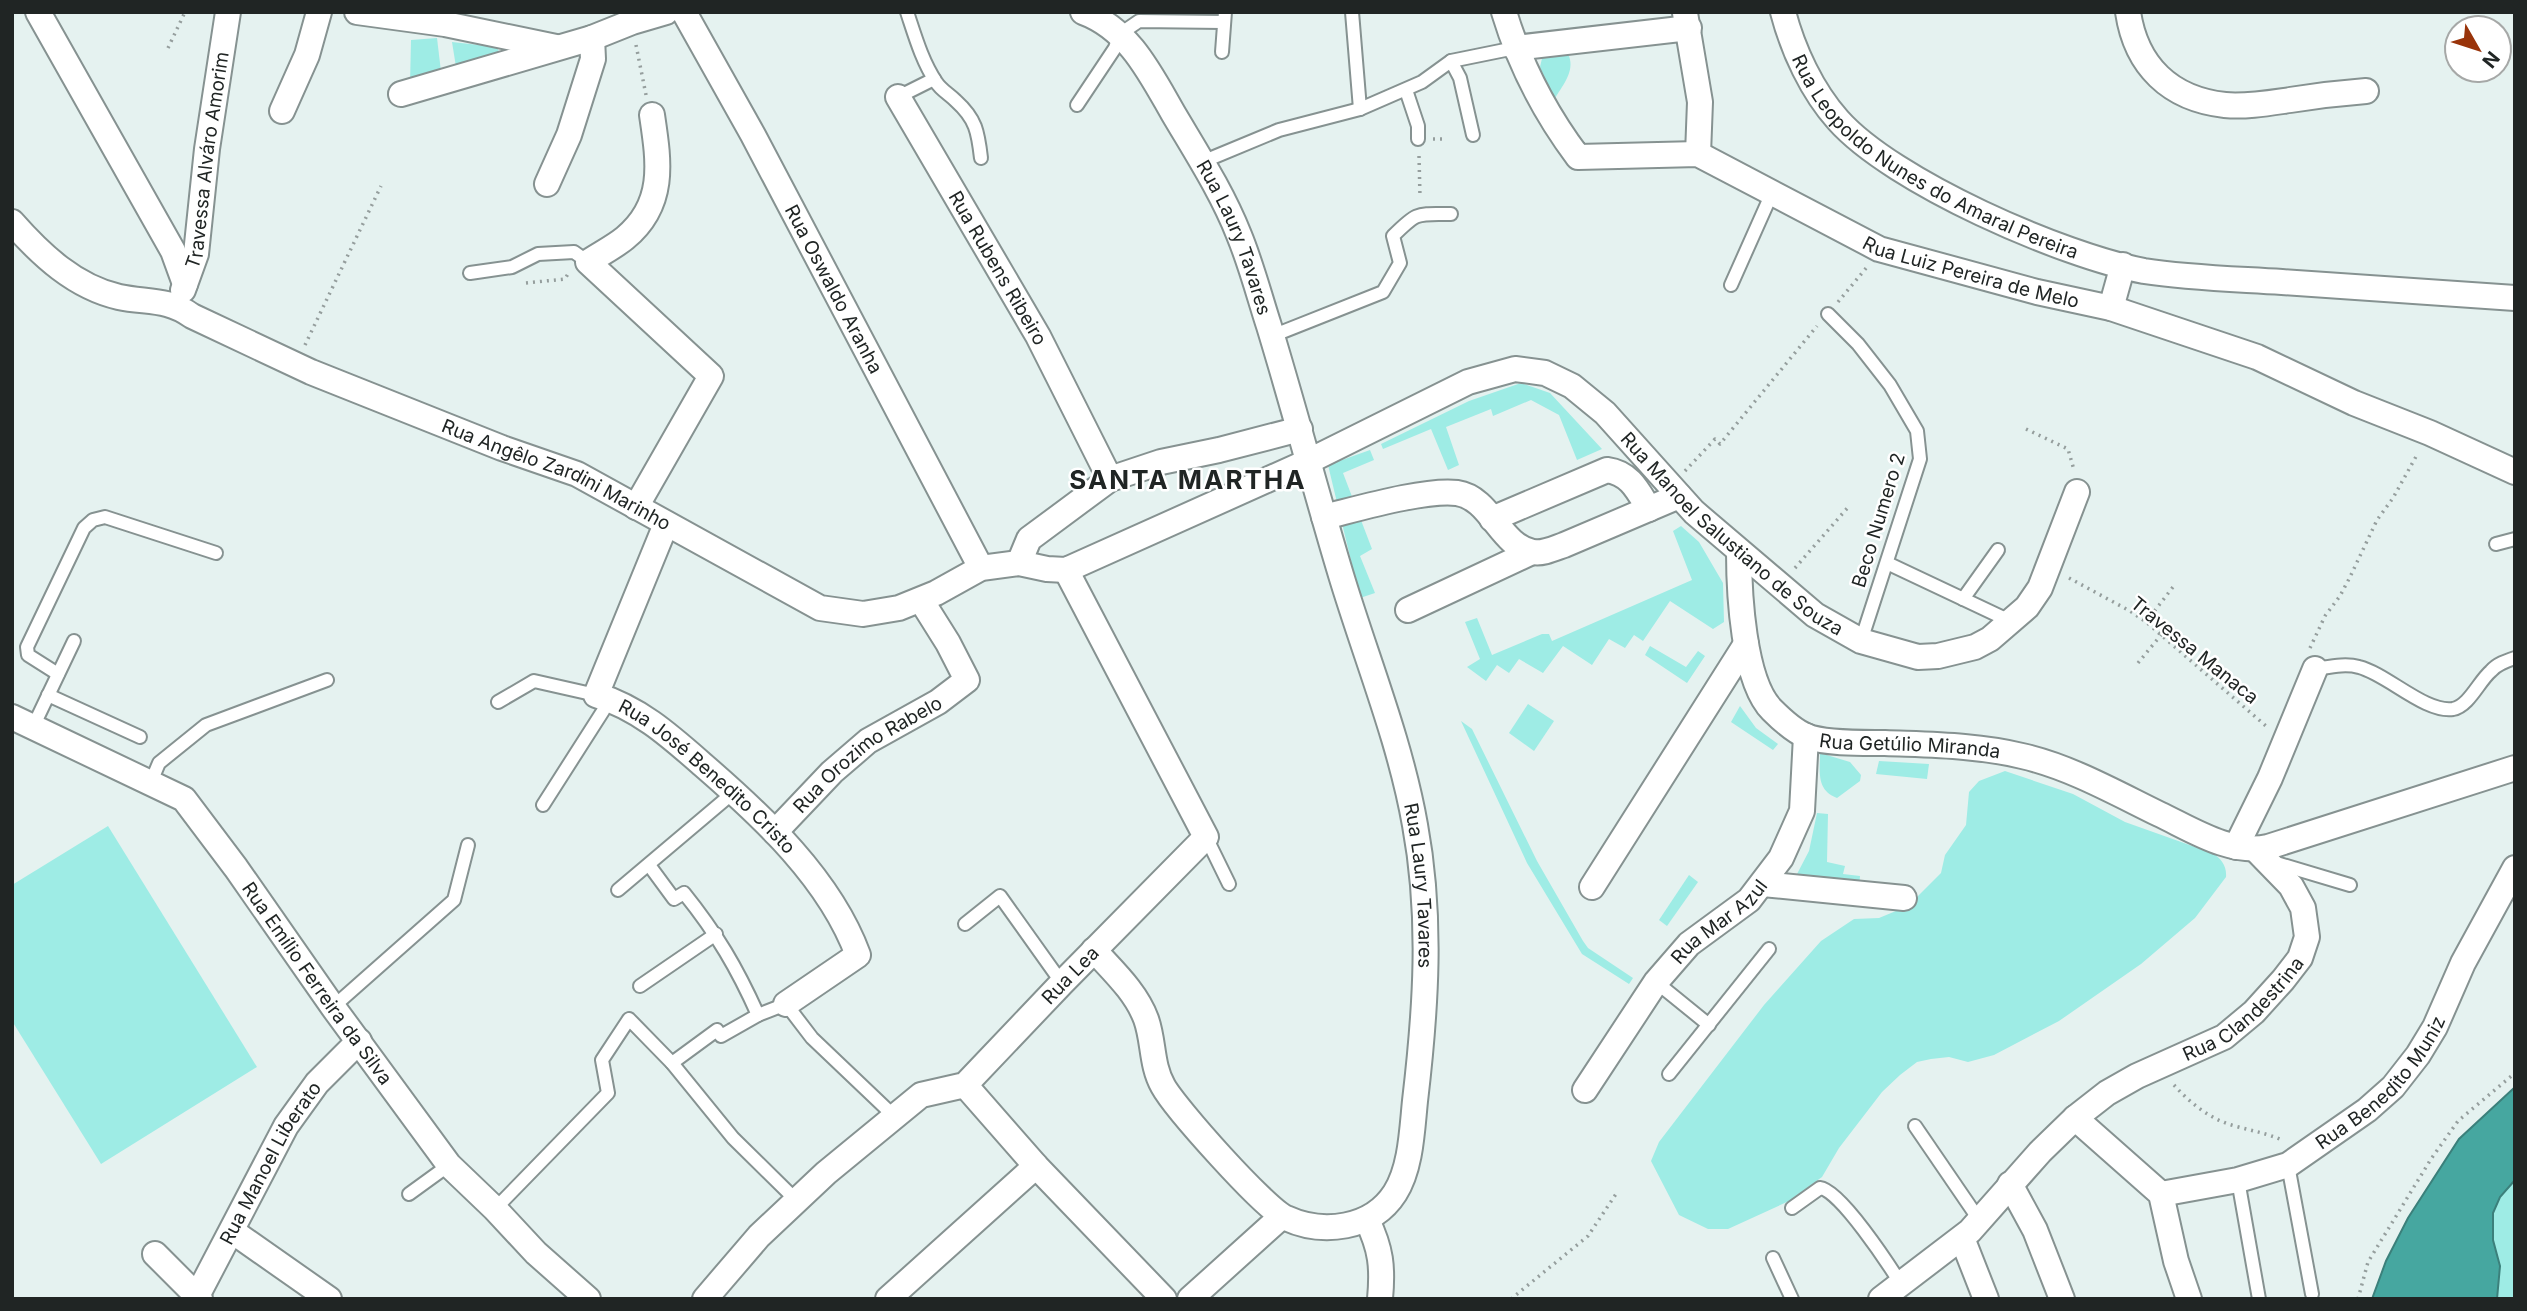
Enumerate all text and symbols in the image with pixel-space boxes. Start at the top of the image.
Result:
north arrow [2443,14,2513,84]
text: N [2477,47,2504,72]
street label: Travessa Alváro Amorim [181,50,234,272]
street label: Rua Leopoldo Nunes do Amaral Pereira [1787,51,2081,264]
street label: Rua Laury Tavares [1192,156,1276,318]
street label: Rua Rubens Ribeiro [944,187,1052,349]
street label: Rua Oswaldo Aranha [780,201,887,377]
street label: Rua Luiz Pereira de Melo [1859,232,2081,313]
street label: Rua Angêlo Zardini Marinho [438,414,675,536]
street label: Rua Manoel Salustiano de Souza [1616,427,1847,641]
street label: Beco Numero 2 [1847,450,1910,590]
district label: SANTA MARTHA [1069,464,1307,495]
street label: Travessa Manaca [2126,592,2263,709]
street label: Rua Orozimo Rabelo [788,691,946,818]
street label: Rua José Benedito Cristo [615,694,800,859]
street label: Rua Getúlio Miranda [1818,729,2002,763]
street label: Rua Laury Tavares [1399,801,1437,968]
street label: Rua Mar Azul [1666,875,1772,969]
street label: Rua Emílio Ferreira da Silva [237,878,397,1089]
street label: Rua Lea [1037,942,1104,1009]
street label: Rua Clandestrina [2179,952,2309,1066]
street label: Rua Benedito Muniz [2311,1013,2450,1154]
street label: Rua Manoel Liberato [215,1077,326,1249]

